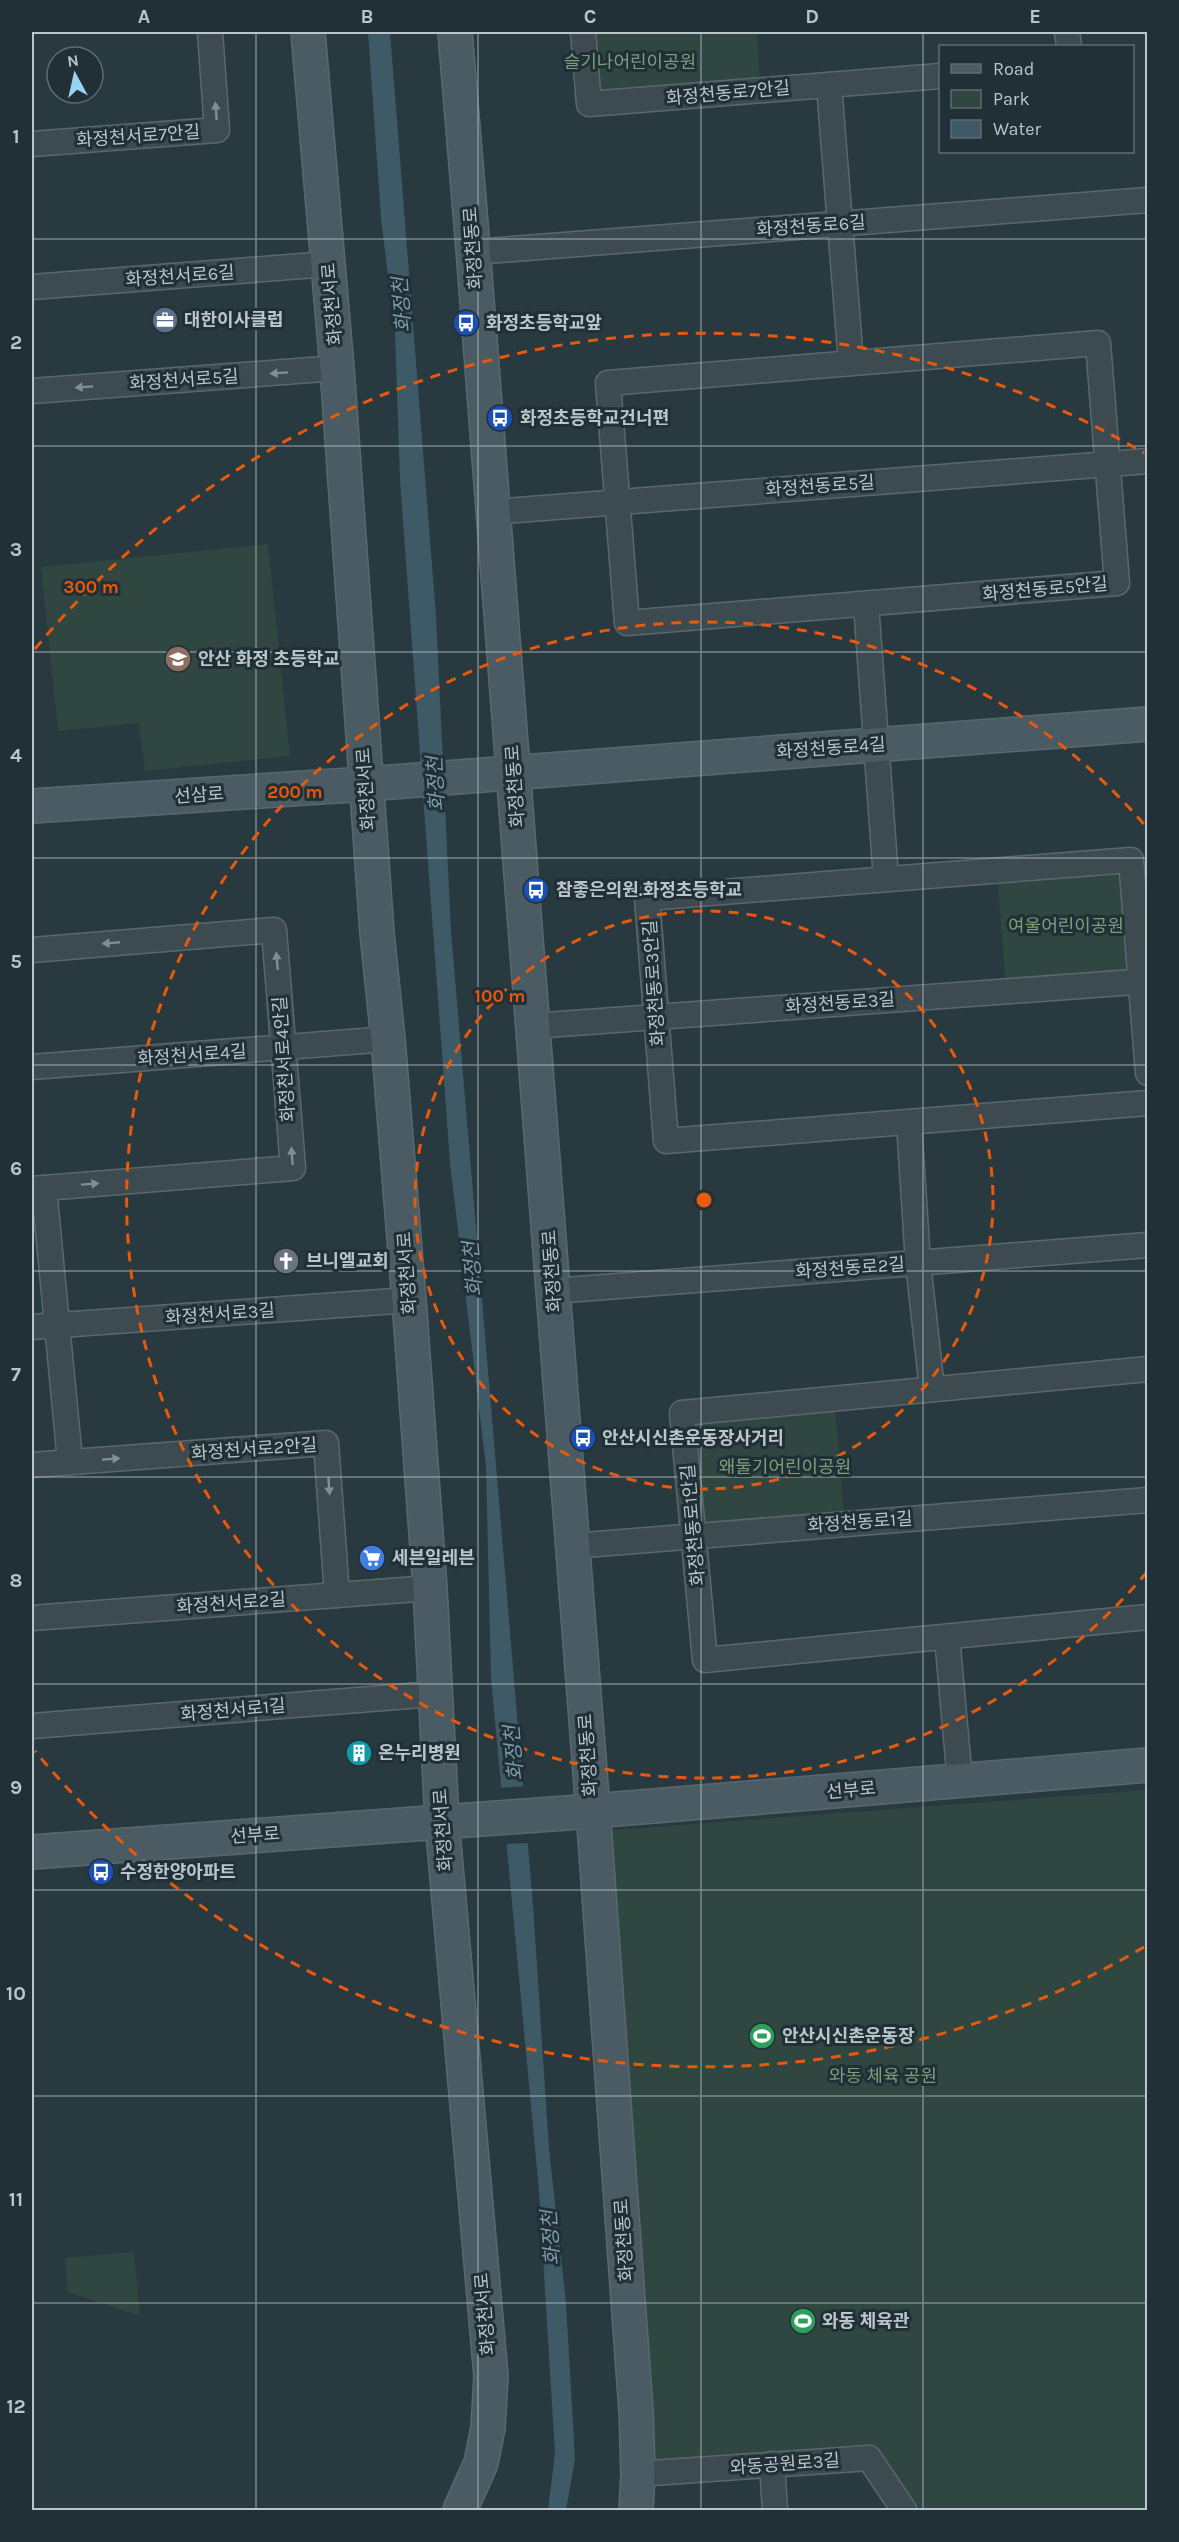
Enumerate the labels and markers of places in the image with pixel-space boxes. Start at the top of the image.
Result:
office icon: 대한이사클럽 [150,305,180,335]
bus stop icon: 화정초등학교앞 [451,308,481,338]
place label: 대한이사클럽 [184,309,283,331]
place label: 화정초등학교앞 [486,312,602,334]
bus stop icon: 화정초등학교건너편 [485,403,515,433]
place label: 화정초등학교건너편 [520,407,669,429]
school or university icon: 안산 화정 초등학교 [163,644,193,674]
place label: 안산 화정 초등학교 [198,648,340,670]
bus stop icon: 참좋은의원.화정초등학교 [521,875,551,905]
place label: 참좋은의원.화정초등학교 [556,879,742,901]
centre of rings [694,1190,714,1210]
church icon: 브니엘교회 [271,1246,301,1276]
place label: 브니엘교회 [306,1250,389,1272]
bus stop icon: 안산시신촌운동장사거리 [568,1423,598,1453]
place label: 안산시신촌운동장사거리 [602,1427,784,1449]
supermarket icon: 세븐일레븐 [357,1543,387,1573]
place label: 세븐일레븐 [392,1547,475,1569]
building icon: 온누리병원 [344,1738,374,1768]
place label: 온누리병원 [378,1742,461,1764]
bus stop icon: 수정한양아파트 [86,1857,116,1887]
place label: 수정한양아파트 [120,1861,236,1883]
sports icon: 안산시신촌운동장 [747,2021,777,2051]
place label: 안산시신촌운동장 [782,2025,915,2047]
sports icon: 와동 체육관 [788,2306,818,2336]
place label: 와동 체육관 [822,2310,910,2332]

